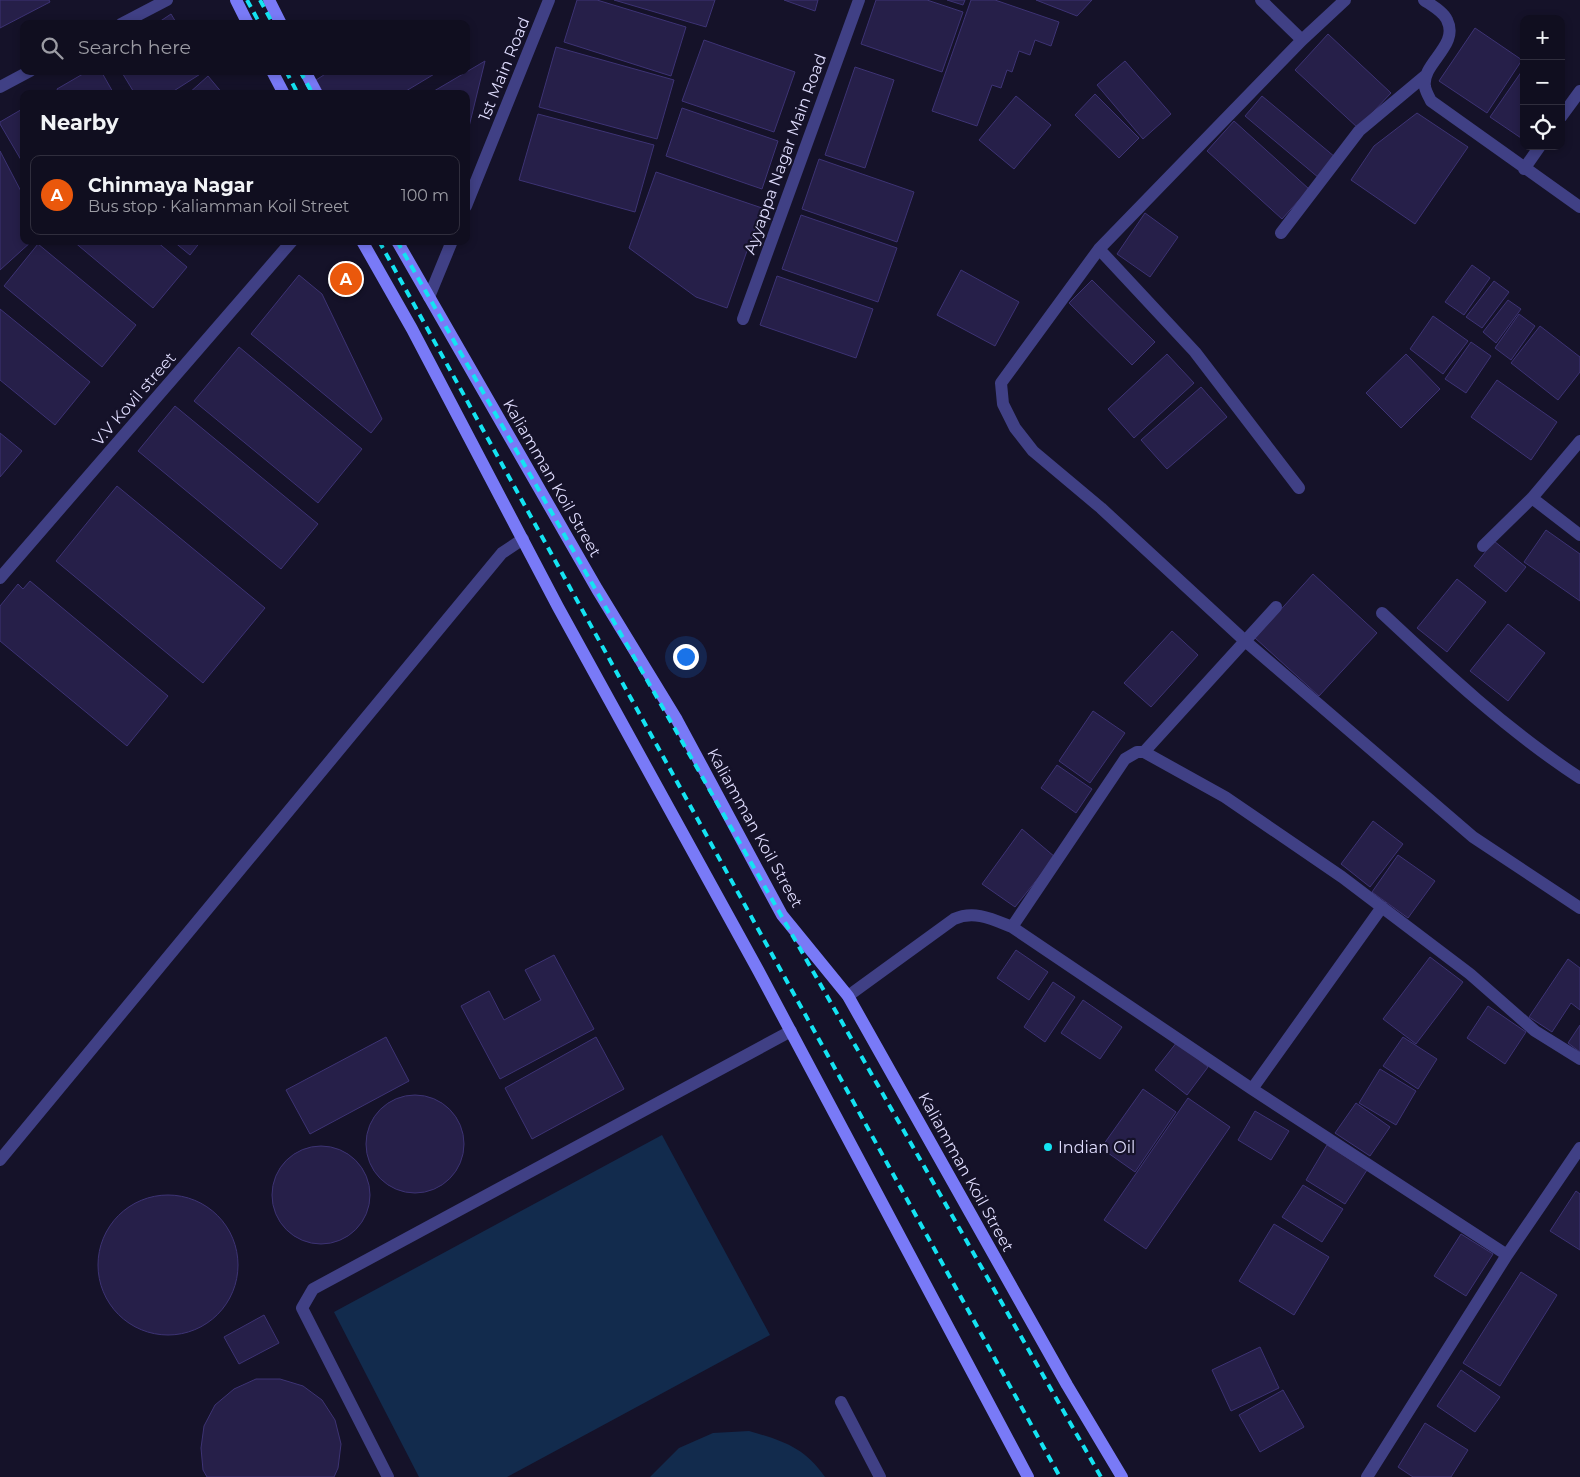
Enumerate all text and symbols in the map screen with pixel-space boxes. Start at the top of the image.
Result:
street label: 1st Main Road [475,14,533,124]
map controls [1520,15,1565,150]
button: + [1520,15,1565,60]
search box [20,20,470,75]
icon: search [38,34,66,62]
text: Search here [78,36,191,59]
street label: Ayyappa Nagar Main Road [740,51,830,257]
button: − [1520,60,1565,105]
button: locate [1520,105,1565,150]
text: Nearby [40,110,119,135]
text: Chinmaya Nagar [88,174,254,197]
text: A [51,186,63,205]
text: 100 m [401,186,449,205]
text: Bus stop · Kaliamman Koil Street [88,197,349,216]
pin: A [330,260,362,298]
street label: V.V Kovil street [88,348,180,450]
street label: Kaliamman Koil Street [499,396,605,561]
your location [673,644,699,670]
street label: Kaliamman Koil Street [703,745,807,911]
street label: Kaliamman Koil Street [914,1089,1018,1255]
place label: Indian Oil [1058,1138,1135,1157]
marker: Indian Oil [1042,1141,1054,1153]

